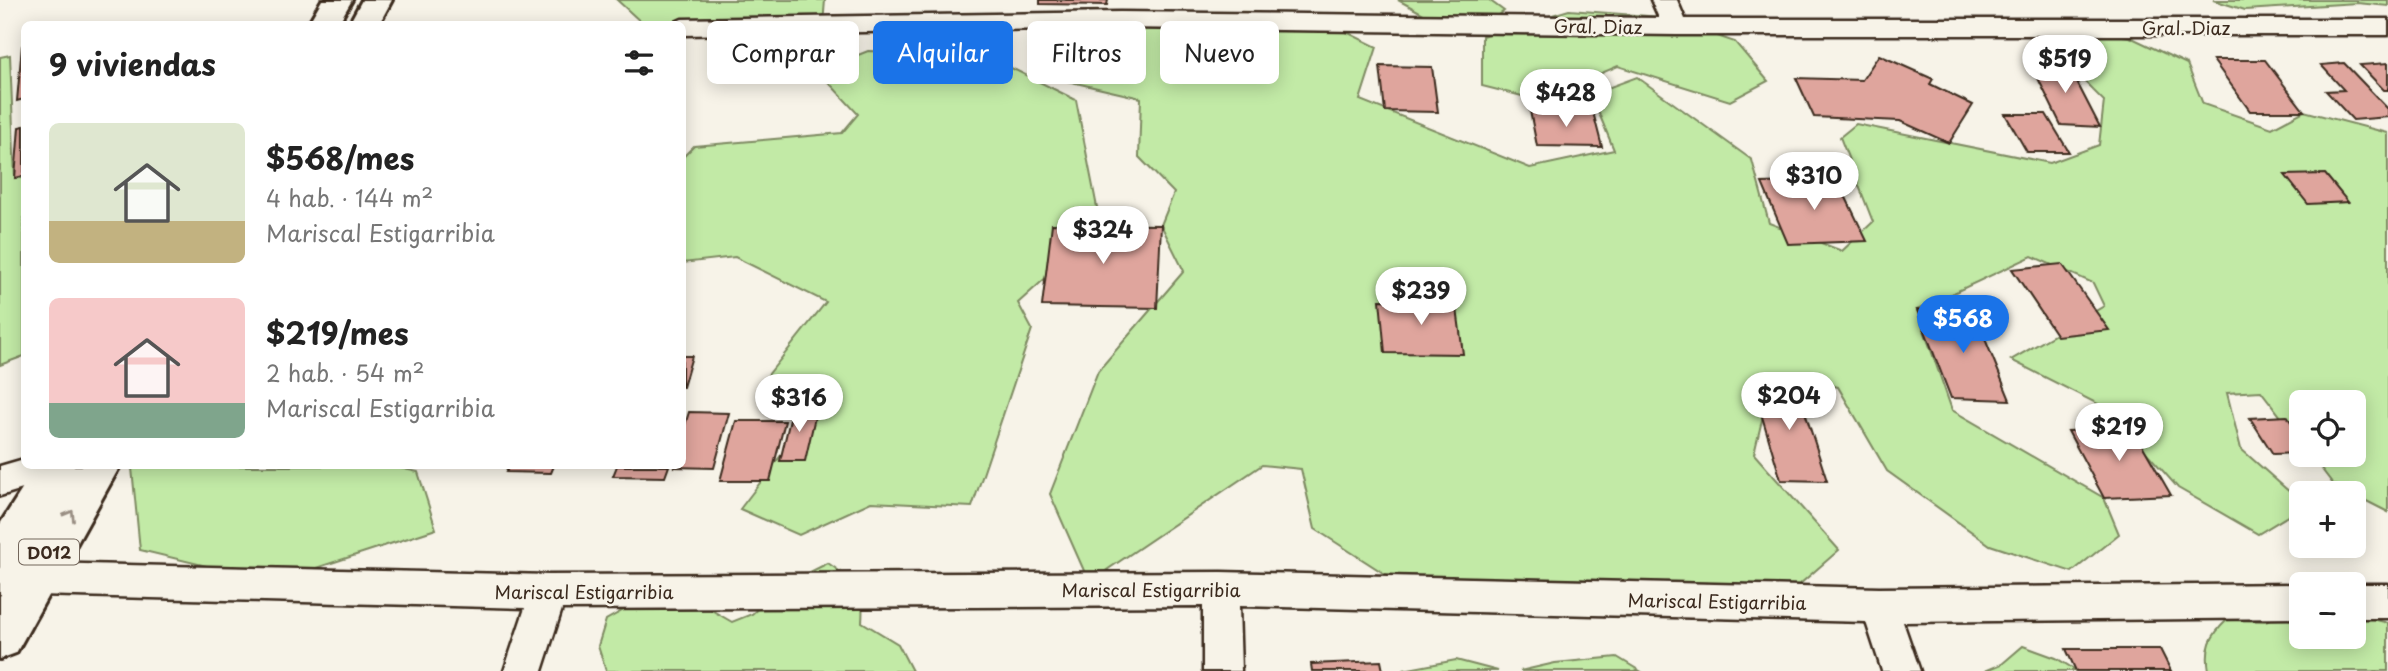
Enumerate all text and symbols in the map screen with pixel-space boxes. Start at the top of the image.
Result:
street label: Gral. Diaz [1553,12,1643,40]
street label: Gral. Diaz [2142,14,2231,41]
chip: Comprar [707,21,859,84]
chip: Alquilar [873,21,1013,84]
chip: Filtros [1027,21,1146,84]
chip: Nuevo [1160,21,1279,84]
pin: $519 [2024,36,2106,95]
text: $519 [2038,40,2092,75]
text: 9 viviendas [49,41,216,86]
icon: filters [620,44,658,82]
pin: $428 [1525,69,1607,129]
text: $428 [1536,74,1596,109]
text: $568/mes [266,135,414,180]
icon: home [105,151,189,235]
pin: $310 [1773,152,1855,212]
text: $310 [1786,157,1842,192]
text: 4 hab. · 144 m² [266,180,433,215]
pin: $324 [1062,206,1144,266]
text: $324 [1073,211,1133,246]
text: Mariscal Estigarribia [266,215,495,250]
pin: $239 [1380,268,1462,327]
text: $239 [1391,272,1451,307]
pin: $568 [1922,296,2004,355]
text: $568 [1933,300,1993,335]
text: $219/mes [266,310,409,355]
icon: home [105,326,189,410]
text: 2 hab. · 54 m² [266,355,425,390]
pin: $204 [1748,372,1830,432]
pin: $316 [758,374,840,434]
text: $204 [1757,377,1821,412]
text: $316 [771,379,827,414]
text: Mariscal Estigarribia [266,390,495,425]
map controls [2289,390,2366,649]
button: locate [2289,390,2366,467]
pin: $219 [2078,404,2160,463]
text: $219 [2091,408,2147,443]
button: + [2289,481,2366,558]
one-way arrow [62,510,75,523]
road number: D012 [19,540,79,565]
button: − [2289,572,2366,649]
street label: Mariscal Estigarribia [1061,576,1241,603]
street label: Mariscal Estigarribia [494,578,674,605]
street label: Mariscal Estigarribia [1627,586,1807,616]

